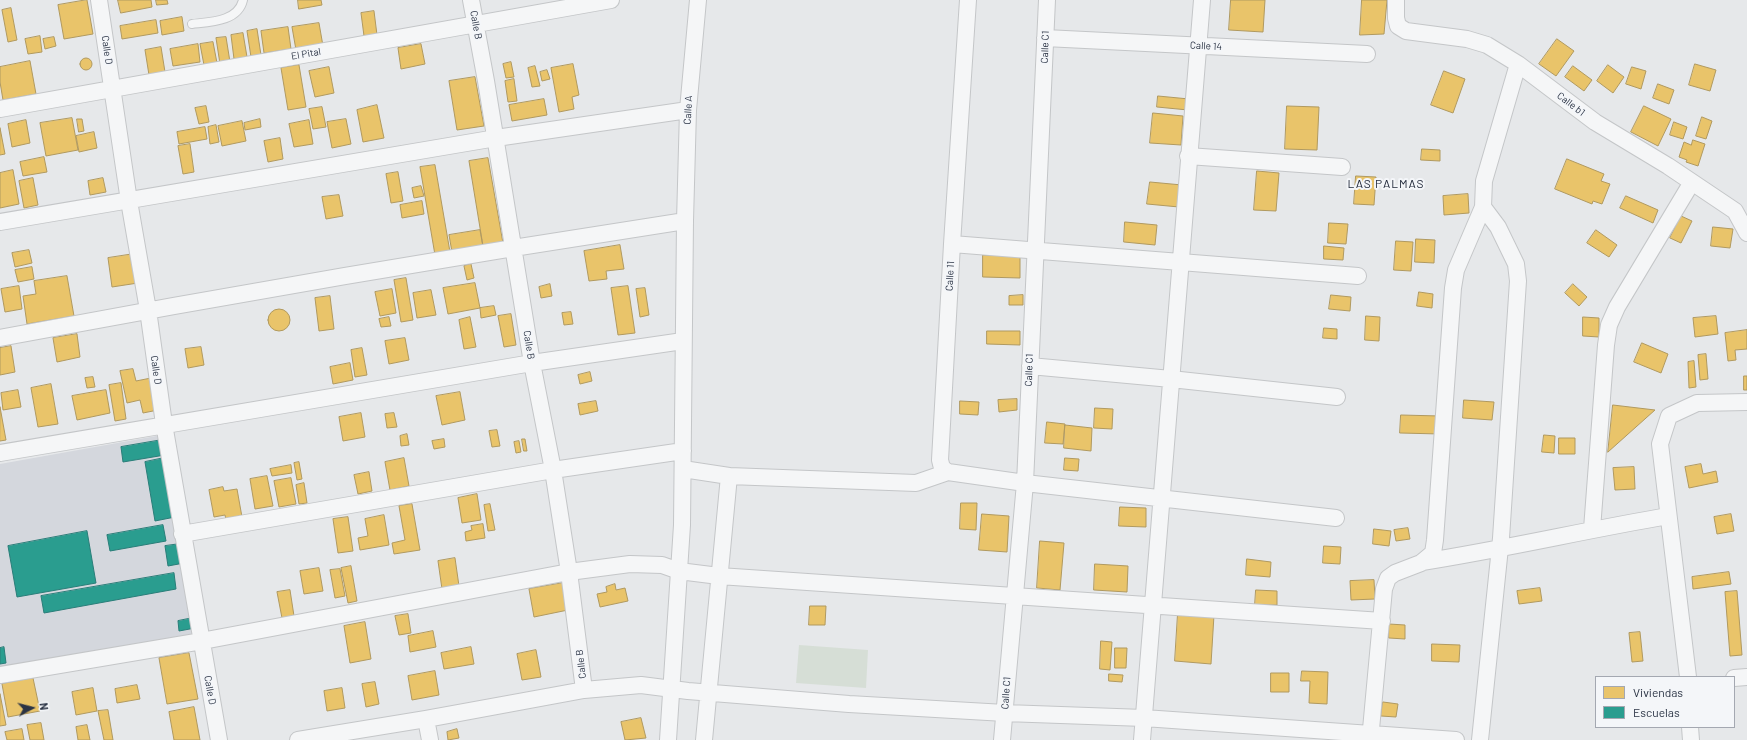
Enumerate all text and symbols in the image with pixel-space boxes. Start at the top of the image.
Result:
street label: Calle B [468,10,484,40]
street label: Calle C1 [1038,30,1052,64]
street label: Calle D [99,35,115,65]
street label: Calle 14 [1190,39,1222,53]
street label: El Pital [290,45,322,63]
street label: Calle b1 [1555,90,1587,118]
street label: Calle A [681,95,695,125]
district label: LAS PALMAS [1348,177,1424,191]
street label: Calle 11 [943,261,957,291]
street label: Calle B [521,330,537,360]
street label: Calle C1 [1022,353,1036,387]
street label: Calle D [148,355,164,385]
street label: Calle B [573,649,589,679]
street label: Calle D [202,675,218,705]
street label: Calle C1 [999,676,1013,710]
legend [1595,676,1735,728]
text: Viviendas [1633,685,1683,699]
north arrow [12,688,52,728]
text: N [38,702,51,711]
text: Escuelas [1633,705,1680,719]

